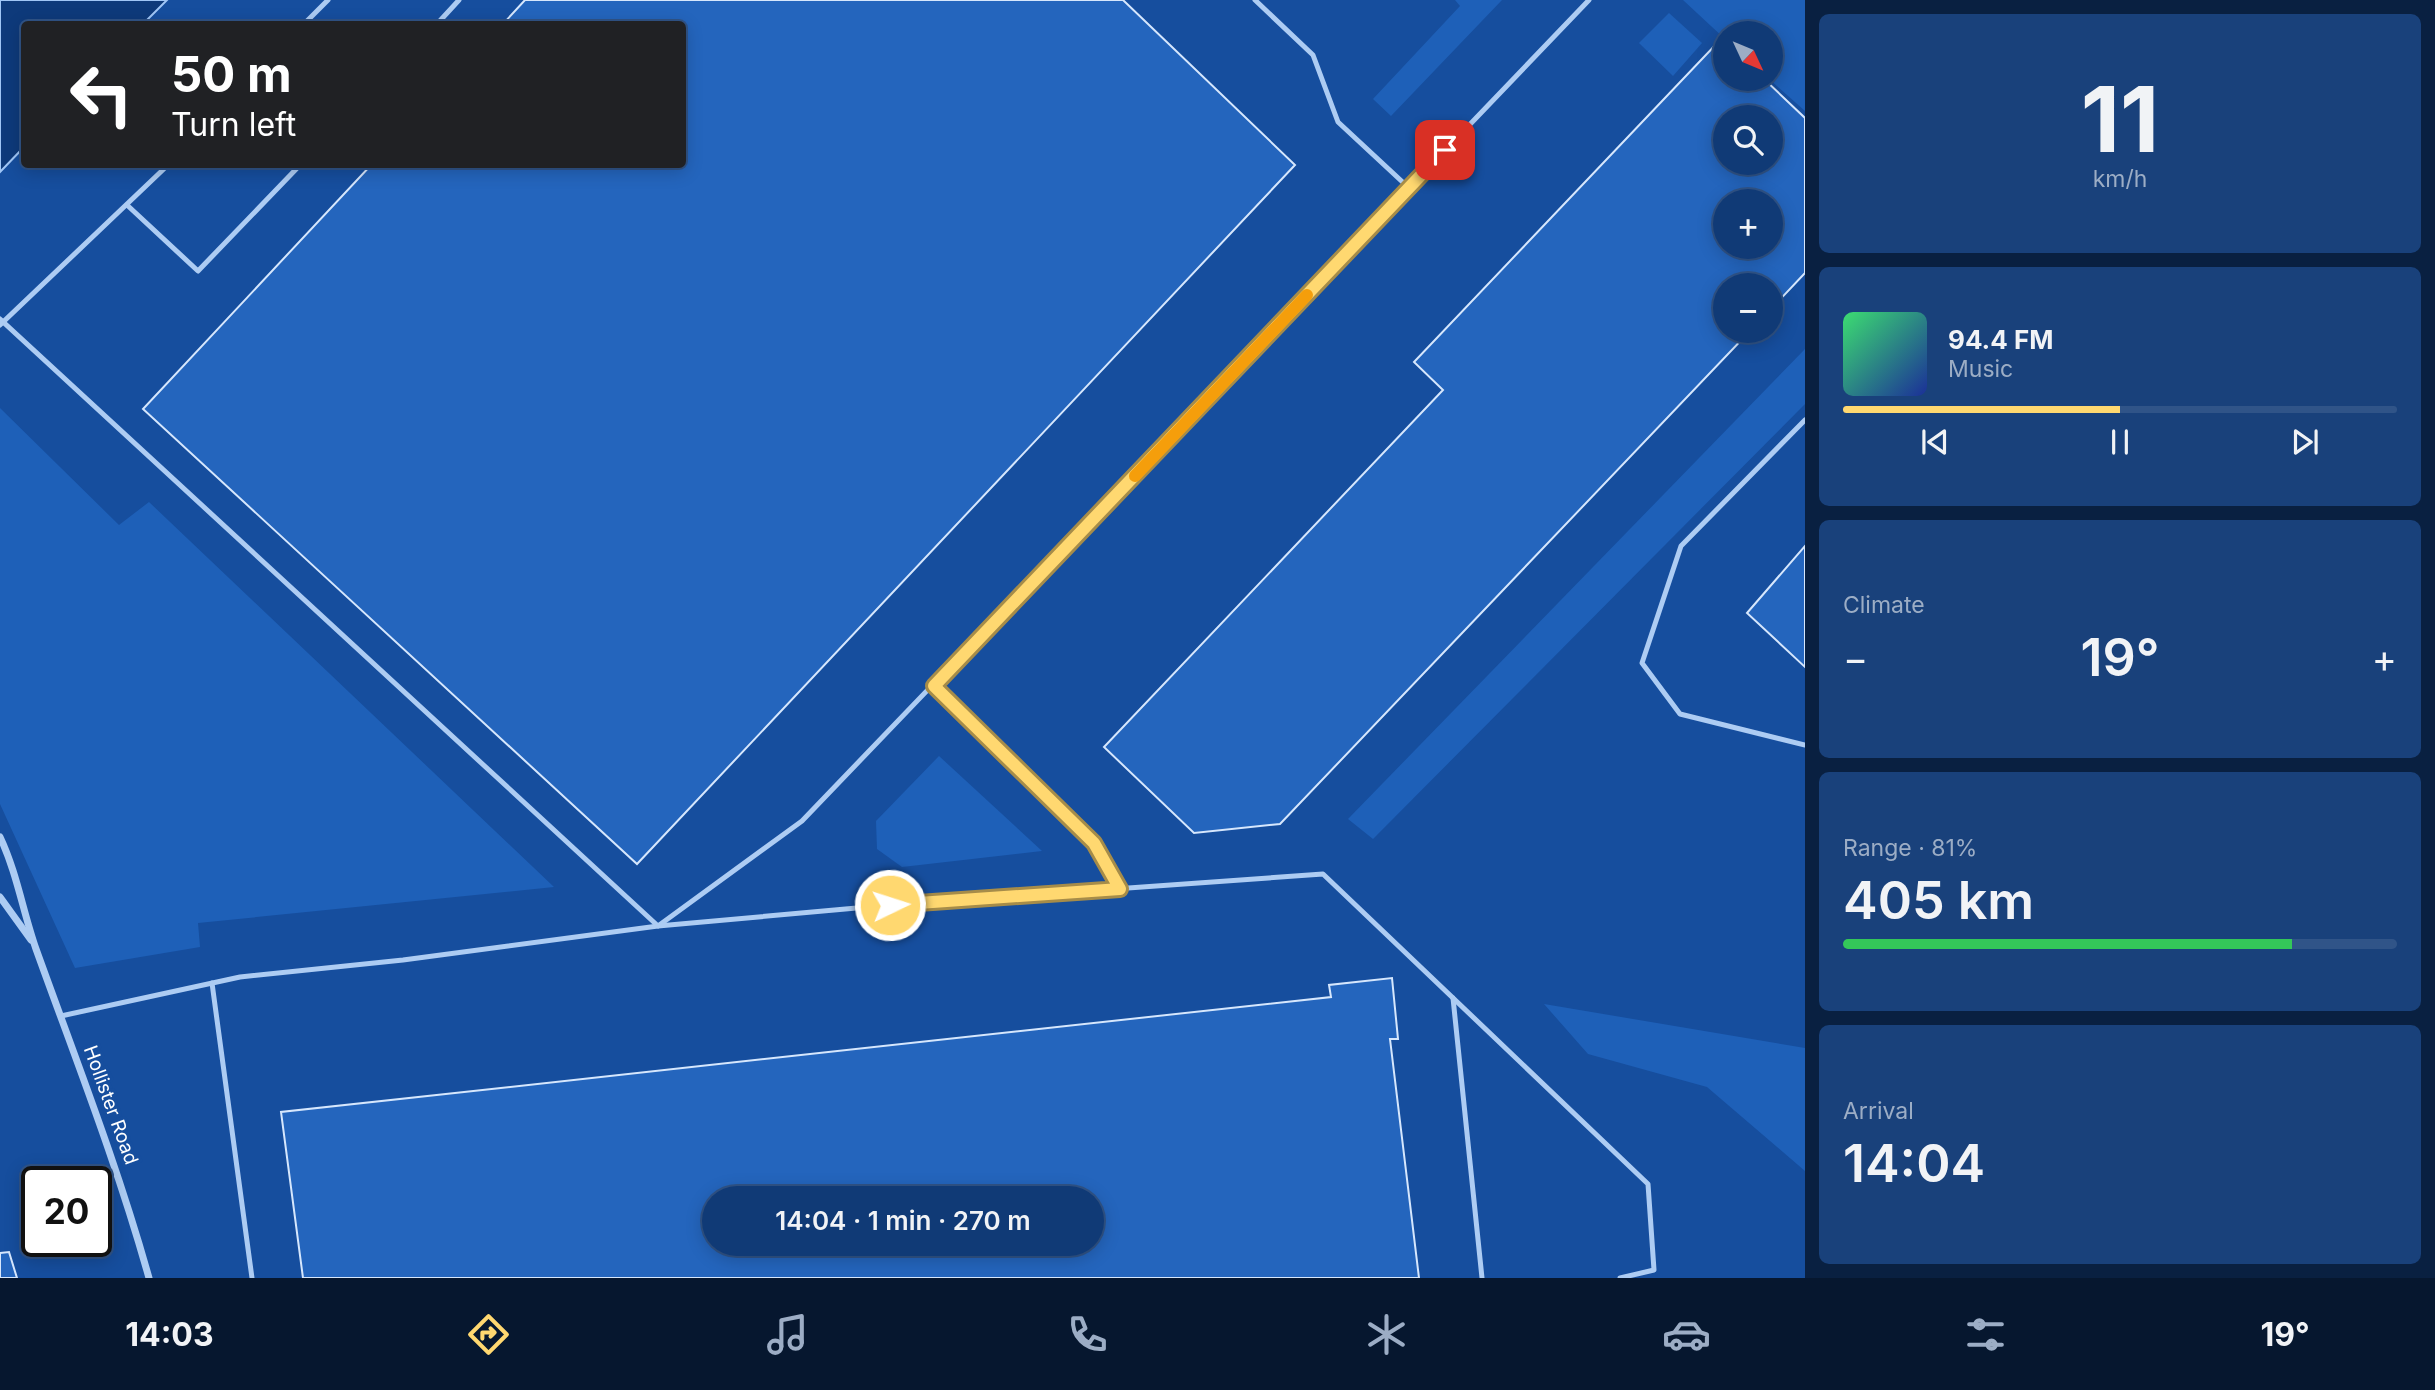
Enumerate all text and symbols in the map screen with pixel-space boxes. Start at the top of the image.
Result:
north arrow [1713,21,1783,91]
map controls [1713,21,1783,343]
text: 50 m [171,45,292,104]
icon: left [56,49,147,140]
text: 11 [2081,64,2159,174]
text: Turn left [171,105,296,144]
button: search [1713,105,1783,175]
pin [1415,120,1475,180]
icon: arrive [1426,131,1464,169]
text: km/h [2093,165,2147,193]
button: + [1713,189,1783,259]
button: − [1713,273,1783,343]
text: 94.4 FM [1948,324,2054,355]
text: Music [1948,355,2013,383]
icon: previous [1916,423,1954,461]
icon: pause [2101,423,2139,461]
icon: next [2286,423,2324,461]
text: Climate [1843,591,1925,619]
text: 19° [2080,626,2160,689]
text: − [1843,635,1868,681]
text: + [2372,635,2397,681]
text: Range · 81% [1843,834,1977,862]
position arrow [853,868,927,942]
text: 405 km [1843,869,2034,932]
street label: Hollister Road [79,1042,143,1168]
text: Arrival [1843,1097,1914,1125]
text: 14:04 [1843,1132,1985,1195]
speed limit sign: 20 [21,1166,112,1257]
text: 14:04 · 1 min · 270 m [775,1205,1031,1236]
icon: directions [464,1310,513,1359]
icon: music [763,1310,812,1359]
icon: phone [1063,1310,1112,1359]
icon: climate [1362,1310,1411,1359]
icon: car [1662,1310,1711,1359]
icon: filters [1961,1310,2010,1359]
text: 14:03 [125,1315,214,1354]
text: 19° [2260,1315,2310,1354]

